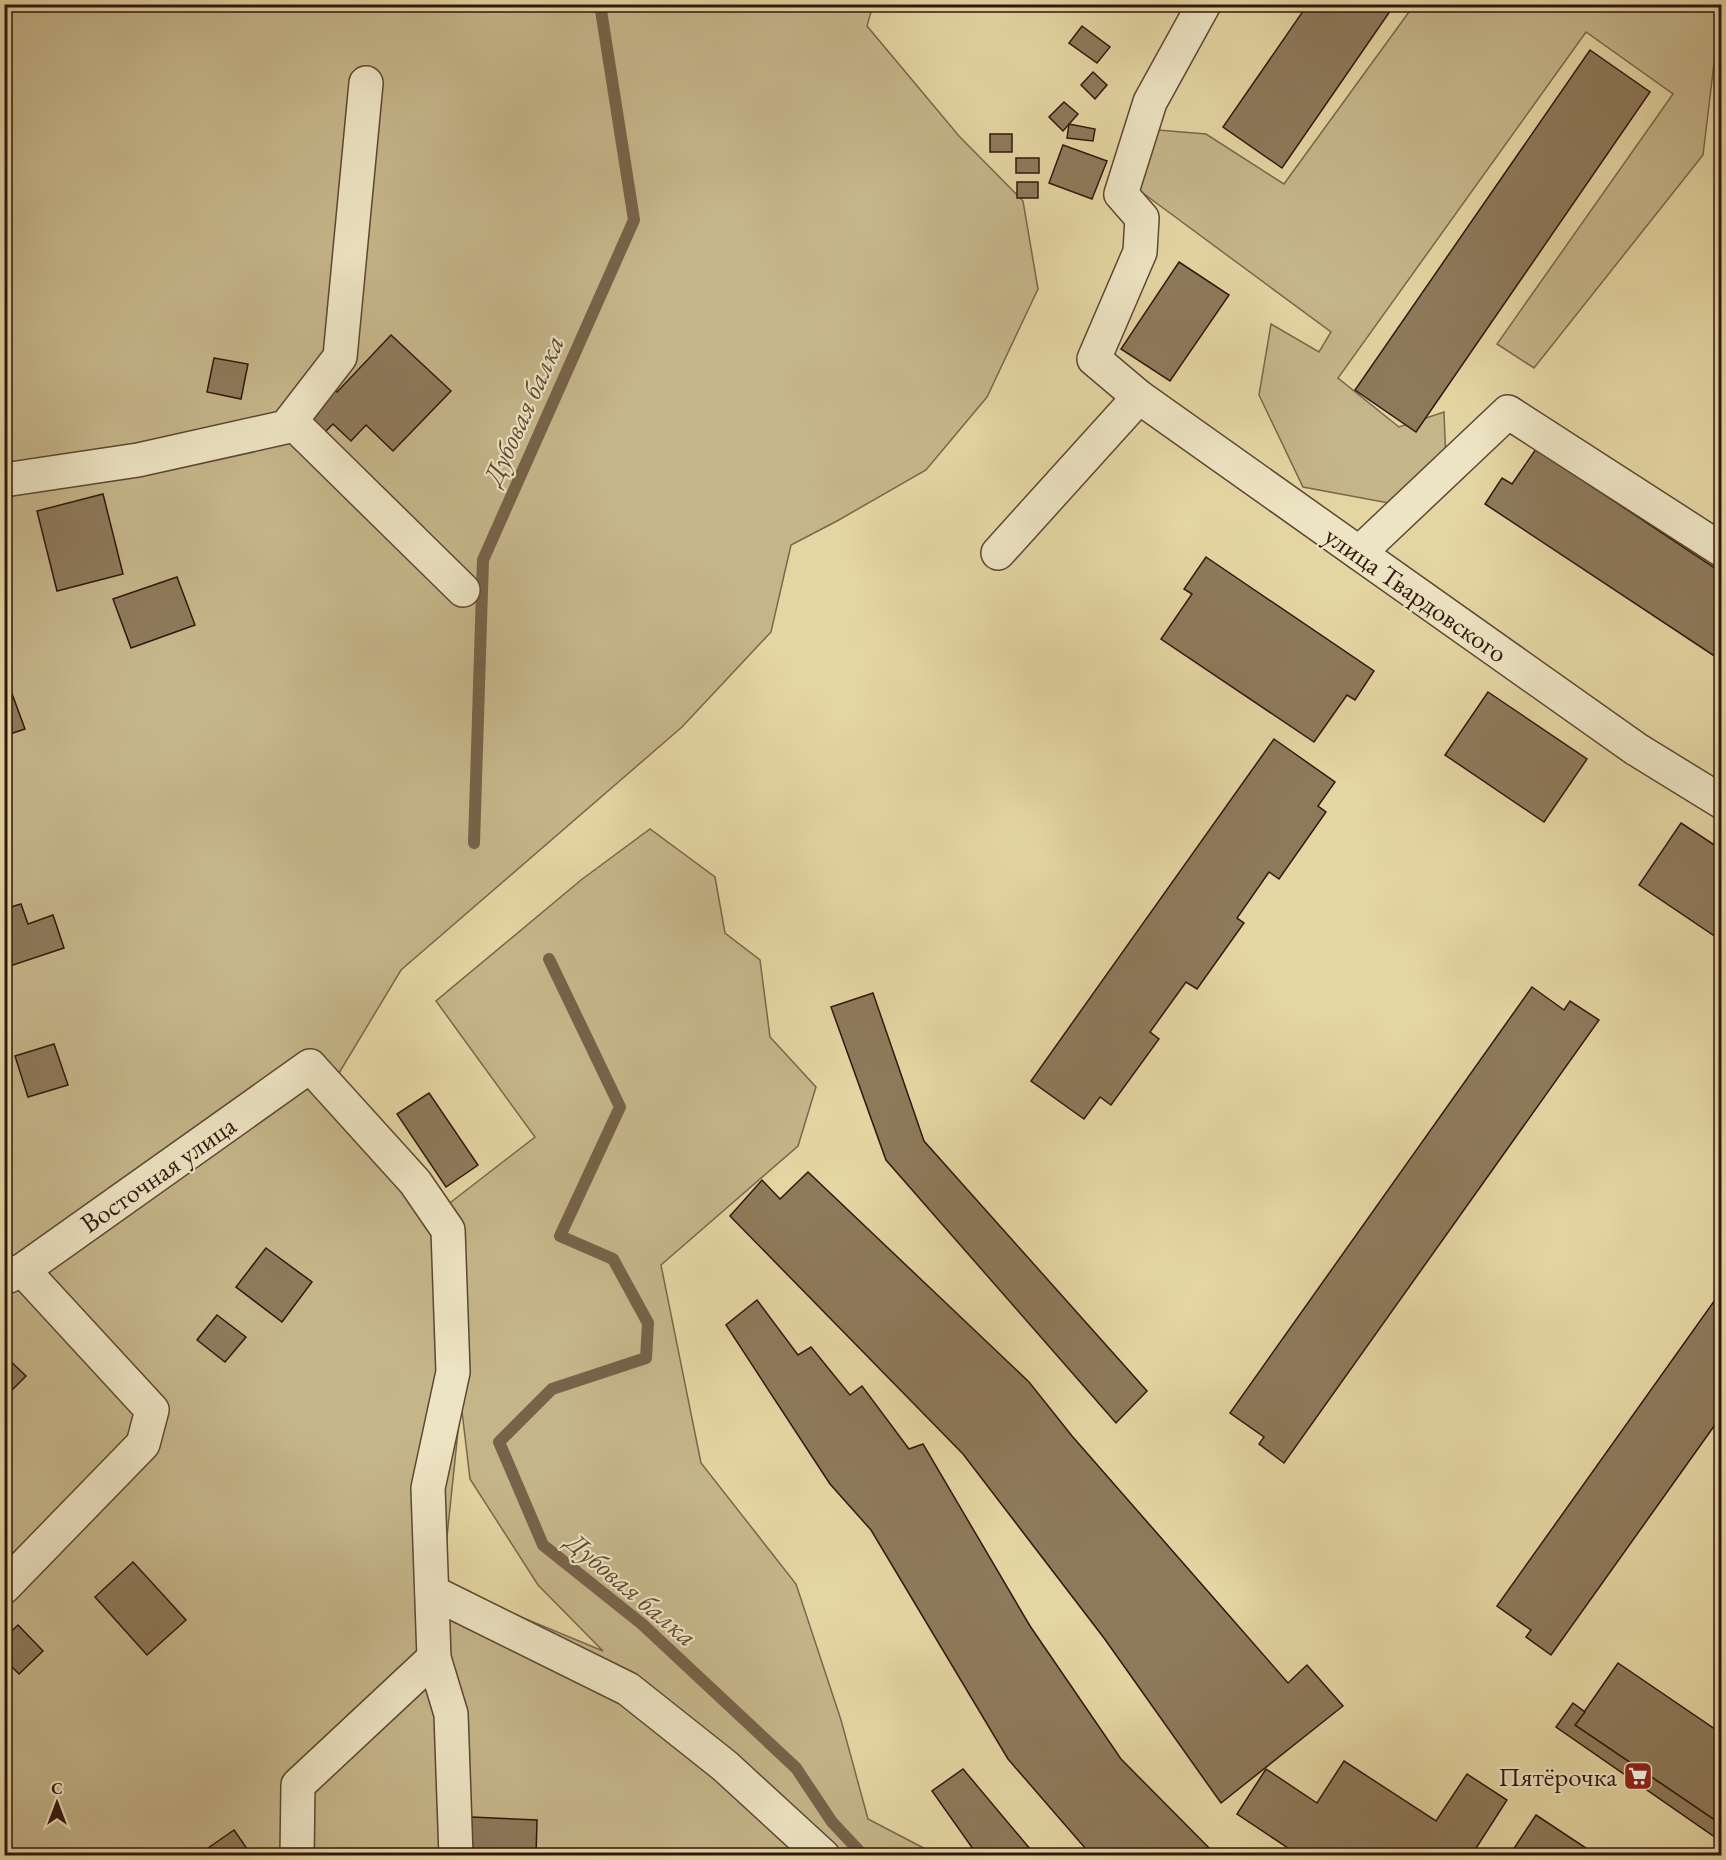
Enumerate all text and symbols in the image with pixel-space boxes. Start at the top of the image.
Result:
water label: Дубовая балка [473,330,572,492]
street label: улица Твардовского [1318,518,1514,670]
street label: Восточная улица [73,1107,243,1241]
water label: Дубовая балка [558,1523,705,1654]
place label: Пятёрочка [1498,1759,1617,1794]
supermarket icon: Пятёрочка [1622,1760,1654,1792]
north arrow [27,1773,87,1833]
text: С [51,1778,63,1799]

